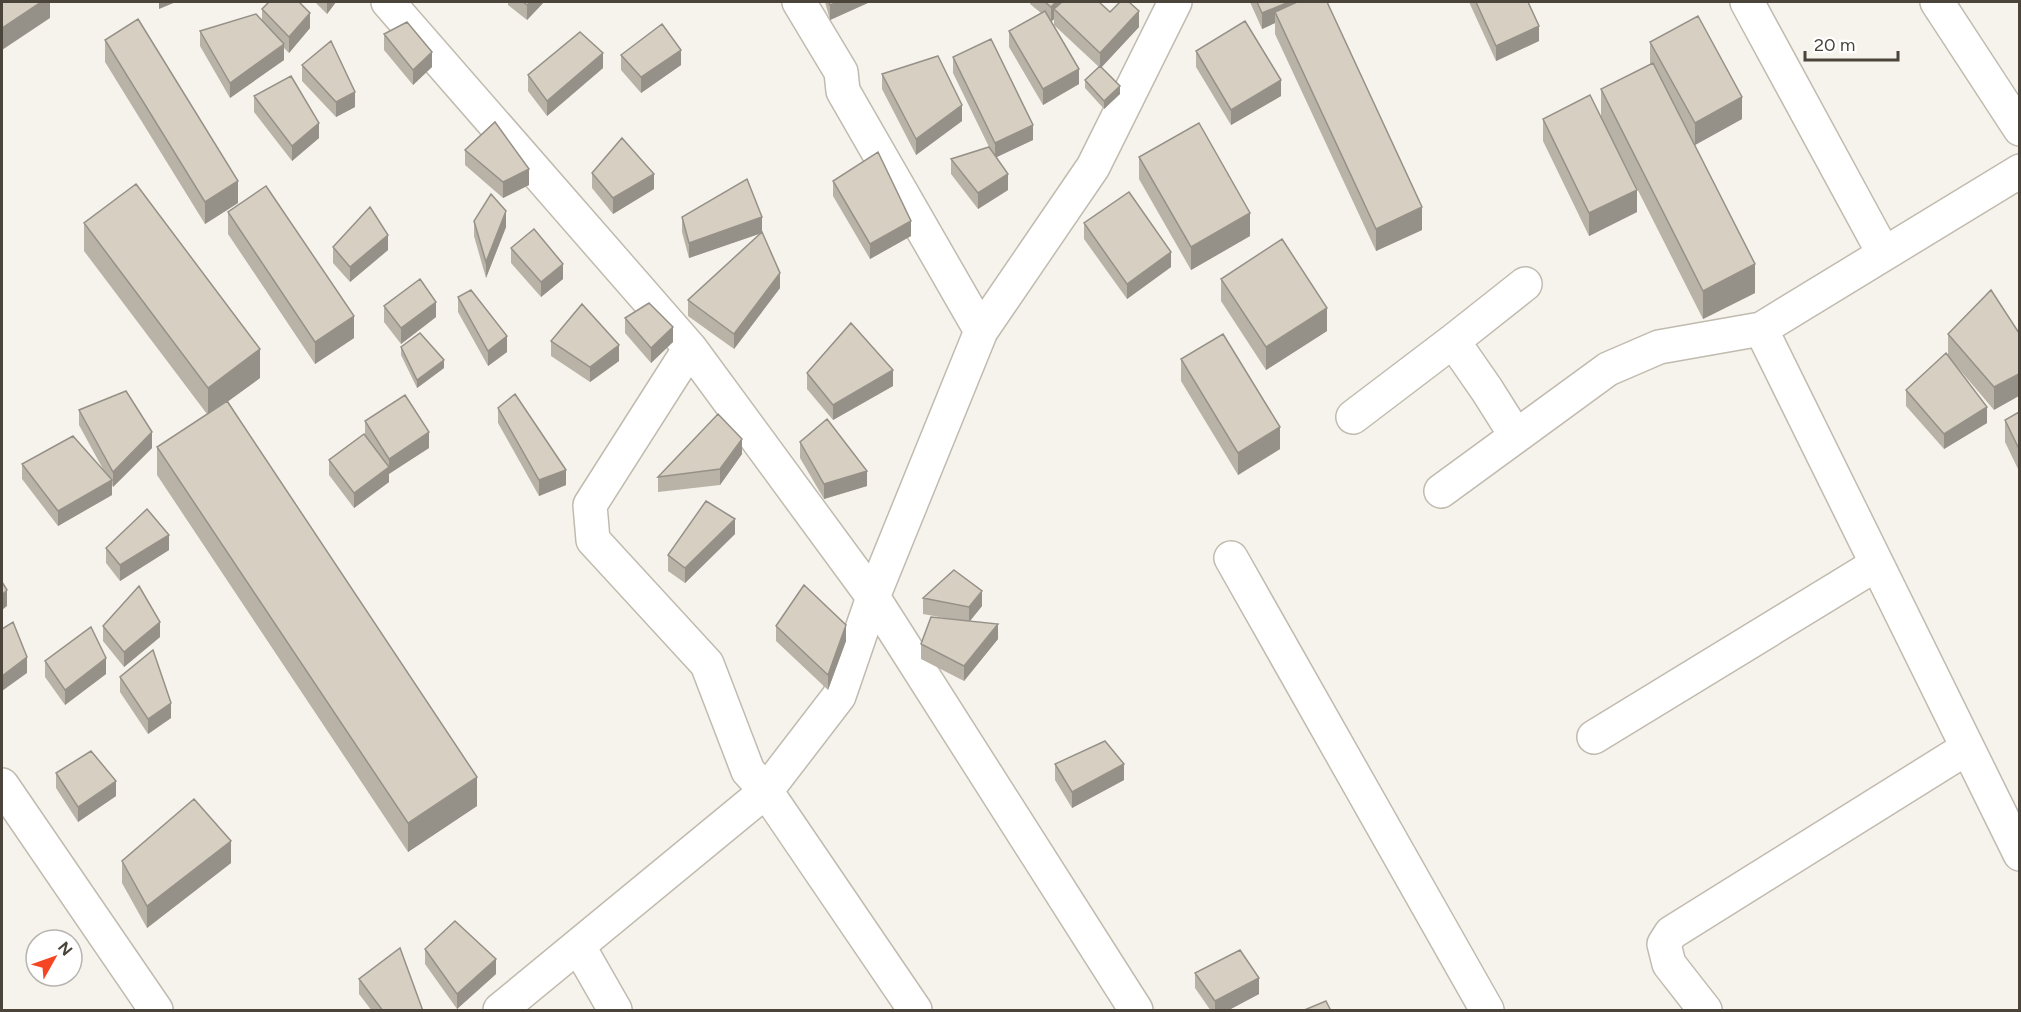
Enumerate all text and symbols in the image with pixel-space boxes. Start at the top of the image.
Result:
scale bar [1805,24,1898,62]
text: 20 m [1814,34,1855,56]
north arrow [24,928,84,988]
text: N [54,938,76,960]

